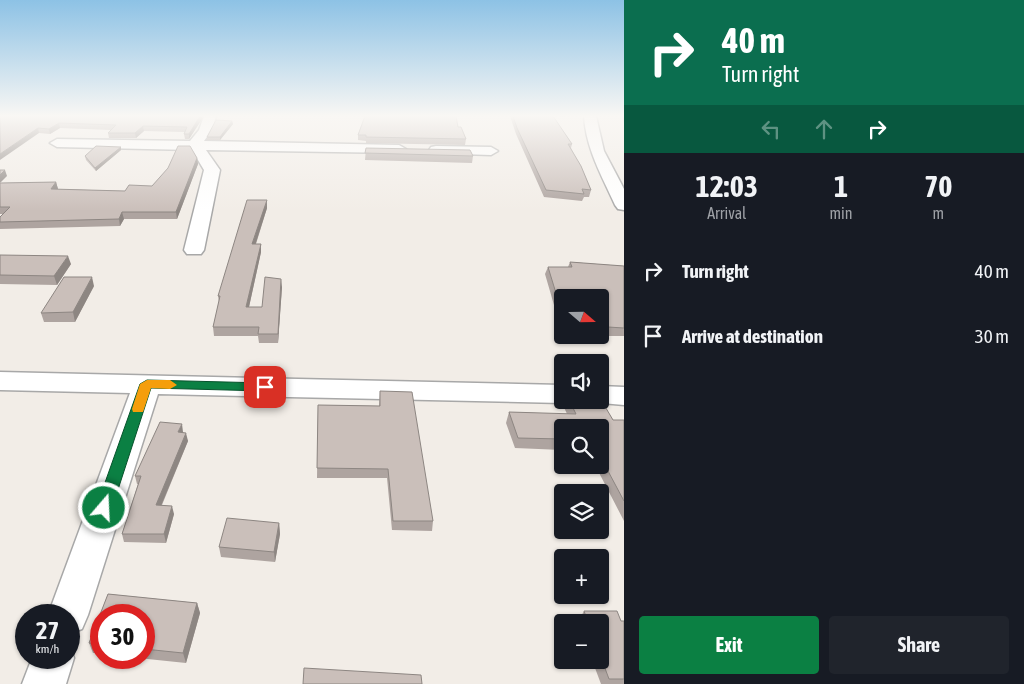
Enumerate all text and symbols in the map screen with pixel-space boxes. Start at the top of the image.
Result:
icon: right [639,20,704,85]
text: 40 m [722,20,785,60]
text: Turn right [722,61,799,87]
icon: left [757,115,785,143]
icon: ahead [810,115,838,143]
icon: right [863,115,891,143]
text: 12:03 [696,169,758,203]
text: 1 [834,169,848,203]
text: 70 [924,169,952,203]
text: Arrival [707,204,746,222]
text: min [830,204,853,222]
text: m [932,204,944,222]
icon: right [639,257,667,285]
text: Turn right [682,260,749,282]
text: 40 m [975,260,1009,282]
north arrow [554,289,609,344]
map controls [554,289,609,669]
icon: arrive [639,322,667,350]
text: Arrive at destination [682,325,823,347]
text: 30 m [975,325,1009,347]
button: sound [554,354,609,409]
pin [244,366,286,408]
icon: arrive [251,373,279,401]
button: search [554,419,609,474]
position arrow [77,481,129,533]
button: layers [554,484,609,539]
button: + [554,549,609,604]
speed limit sign: 30 [90,604,155,669]
button: − [554,614,609,669]
text: 27 [36,616,59,644]
button: Exit [639,616,819,674]
button: Share [829,616,1009,674]
text: km/h [36,642,59,656]

